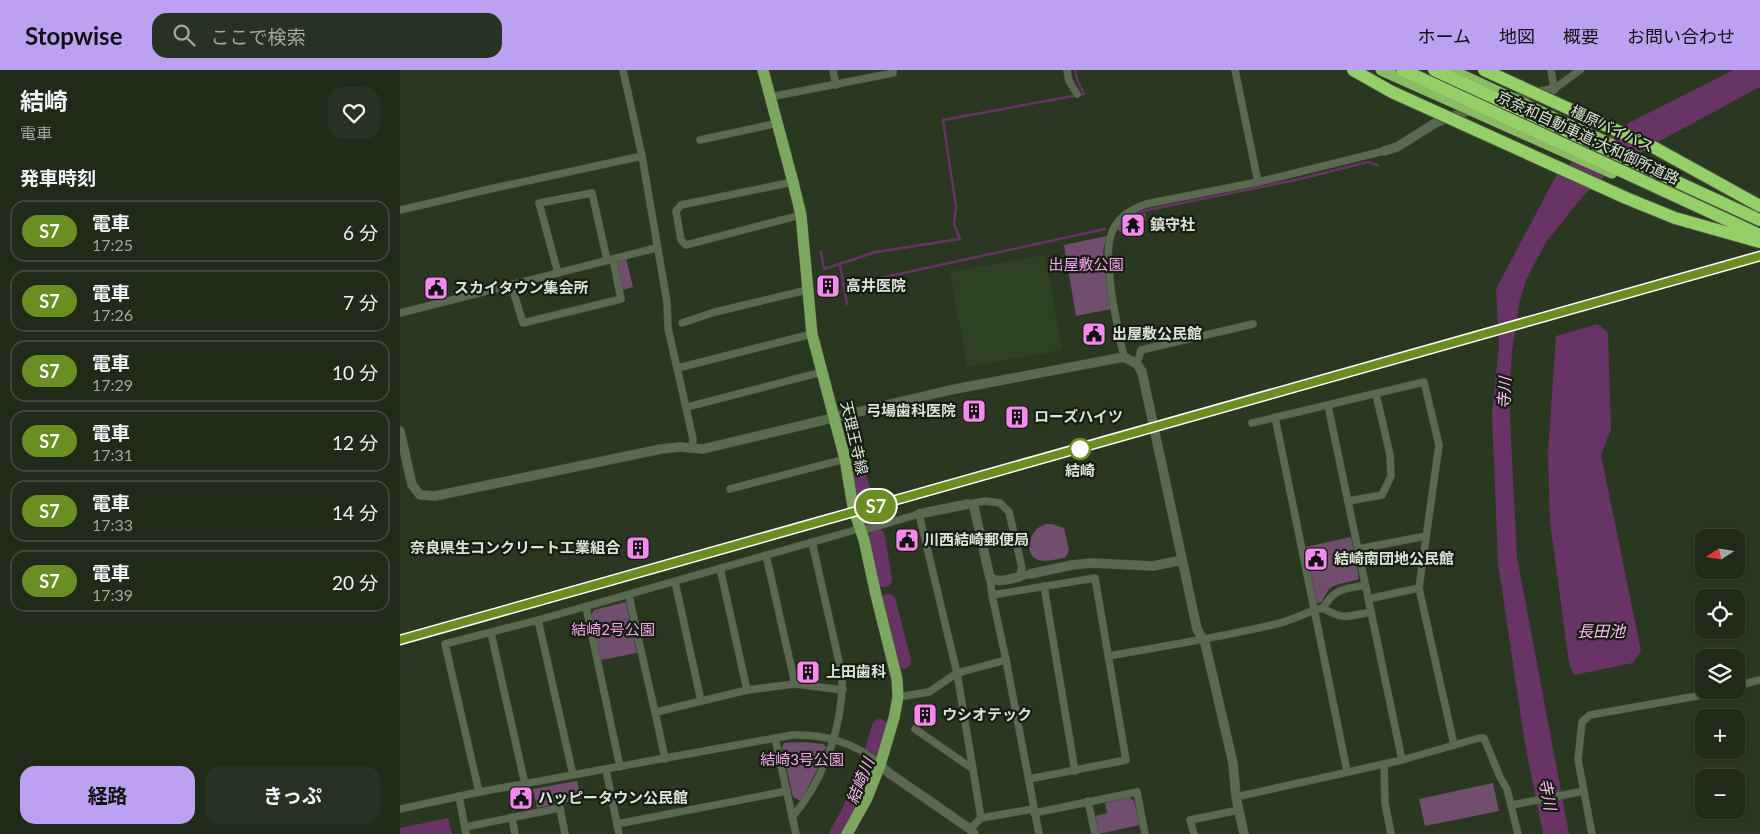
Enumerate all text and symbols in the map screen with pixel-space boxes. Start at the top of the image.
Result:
search box [152,13,502,58]
text: Stopwise [25,21,122,50]
icon: search [170,21,198,49]
text: ここで検索 [210,25,305,48]
text: ホーム [1418,25,1471,47]
text: 地図 [1499,25,1535,47]
text: 概要 [1563,25,1599,47]
text: お問い合わせ [1627,25,1735,47]
text: 結崎 [20,86,68,115]
button: heart [328,87,380,139]
street label: 京奈和自動車道;大和御所道路 [1494,87,1682,187]
street label: 橿原バイパス [1568,101,1657,155]
text: 電車 [20,123,52,142]
text: 発車時刻 [20,166,96,189]
text: 電車 [92,211,130,234]
temple icon: 鎮守社 [1120,212,1146,238]
place label: 鎮守社 [1150,215,1195,233]
text: S7 [39,220,60,242]
text: 6 分 [343,221,378,244]
text: 17:25 [92,235,133,254]
park label: 出屋敷公園 [1048,255,1124,273]
building icon: 高井医院 [815,273,841,299]
public building icon: スカイタウン集会所 [423,275,449,301]
place label: 高井医院 [846,276,906,294]
place label: スカイタウン集会所 [454,278,588,296]
text: 電車 [92,281,130,304]
text: S7 [39,290,60,312]
text: 7 分 [343,291,378,314]
text: 17:26 [92,305,133,324]
public building icon: 出屋敷公民館 [1081,321,1107,347]
place label: 出屋敷公民館 [1112,324,1202,342]
text: 電車 [92,351,130,374]
text: S7 [39,360,60,382]
text: 10 分 [332,361,378,384]
text: 17:29 [92,375,133,394]
water label: 寺川 [1493,375,1514,409]
building icon: 弓場歯科医院 [961,398,987,424]
street label: 天理王寺線 [838,399,872,476]
place label: 弓場歯科医院 [866,401,956,419]
building icon: ローズハイツ [1004,404,1030,430]
place label: ローズハイツ [1034,407,1123,425]
text: 電車 [92,421,130,444]
text: S7 [39,430,60,452]
text: 12 分 [332,431,378,454]
marker: 結崎 [1069,438,1091,460]
text: 17:31 [92,445,133,464]
place label: 結崎 [1065,461,1095,479]
line badge: S7 [854,490,898,522]
text: 電車 [92,491,130,514]
text: S7 [866,495,886,517]
text: S7 [39,500,60,522]
text: 14 分 [332,501,378,524]
text: 17:33 [92,515,133,534]
public building icon: 川西結崎郵便局 [894,527,920,553]
north arrow [1695,529,1745,579]
map controls [1695,529,1745,819]
place label: 川西結崎郵便局 [924,530,1029,548]
building icon: 奈良県生コンクリート工業組合 [625,535,651,561]
place label: 奈良県生コンクリート工業組合 [410,538,621,556]
public building icon: 結崎南団地公民館 [1303,546,1329,572]
place label: 結崎南団地公民館 [1334,549,1454,567]
text: 電車 [92,561,130,584]
text: S7 [39,570,60,592]
text: 20 分 [332,571,378,594]
text: 17:39 [92,585,133,604]
button: locate [1695,589,1745,639]
park label: 結崎2号公園 [571,620,655,638]
water label: 長田池 [1577,621,1627,640]
button: layers [1695,649,1745,699]
building icon: 上田歯科 [795,659,821,685]
place label: 上田歯科 [826,662,886,680]
building icon: ウシオテック [912,702,938,728]
place label: ウシオテック [942,705,1032,723]
button: + [1695,709,1745,759]
park label: 結崎3号公園 [760,750,844,768]
water label: 結崎川 [842,753,878,807]
button: 経路 [20,766,195,824]
button: きっぷ [205,766,380,824]
button: − [1695,769,1745,819]
water label: 寺川 [1536,776,1561,813]
public building icon: ハッピータウン公民館 [508,785,534,811]
place label: ハッピータウン公民館 [538,788,688,806]

